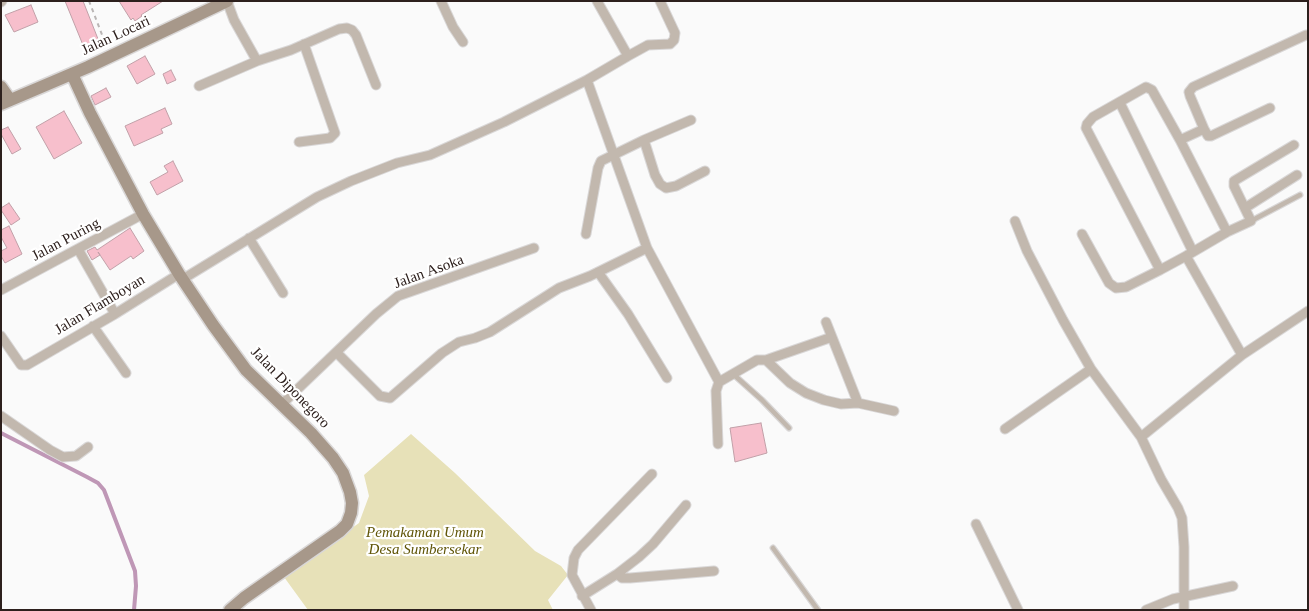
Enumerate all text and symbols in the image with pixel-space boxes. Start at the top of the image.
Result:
street label: Jalan Locari [79,12,153,60]
street label: Jalan Puring [29,215,103,265]
street label: Jalan Asoka [392,251,466,293]
street label: Jalan Flamboyan [52,271,148,339]
street label: Jalan Diponegoro [247,344,333,432]
park label: Pemakaman Umum Desa Sumbersekar [366,524,484,559]

